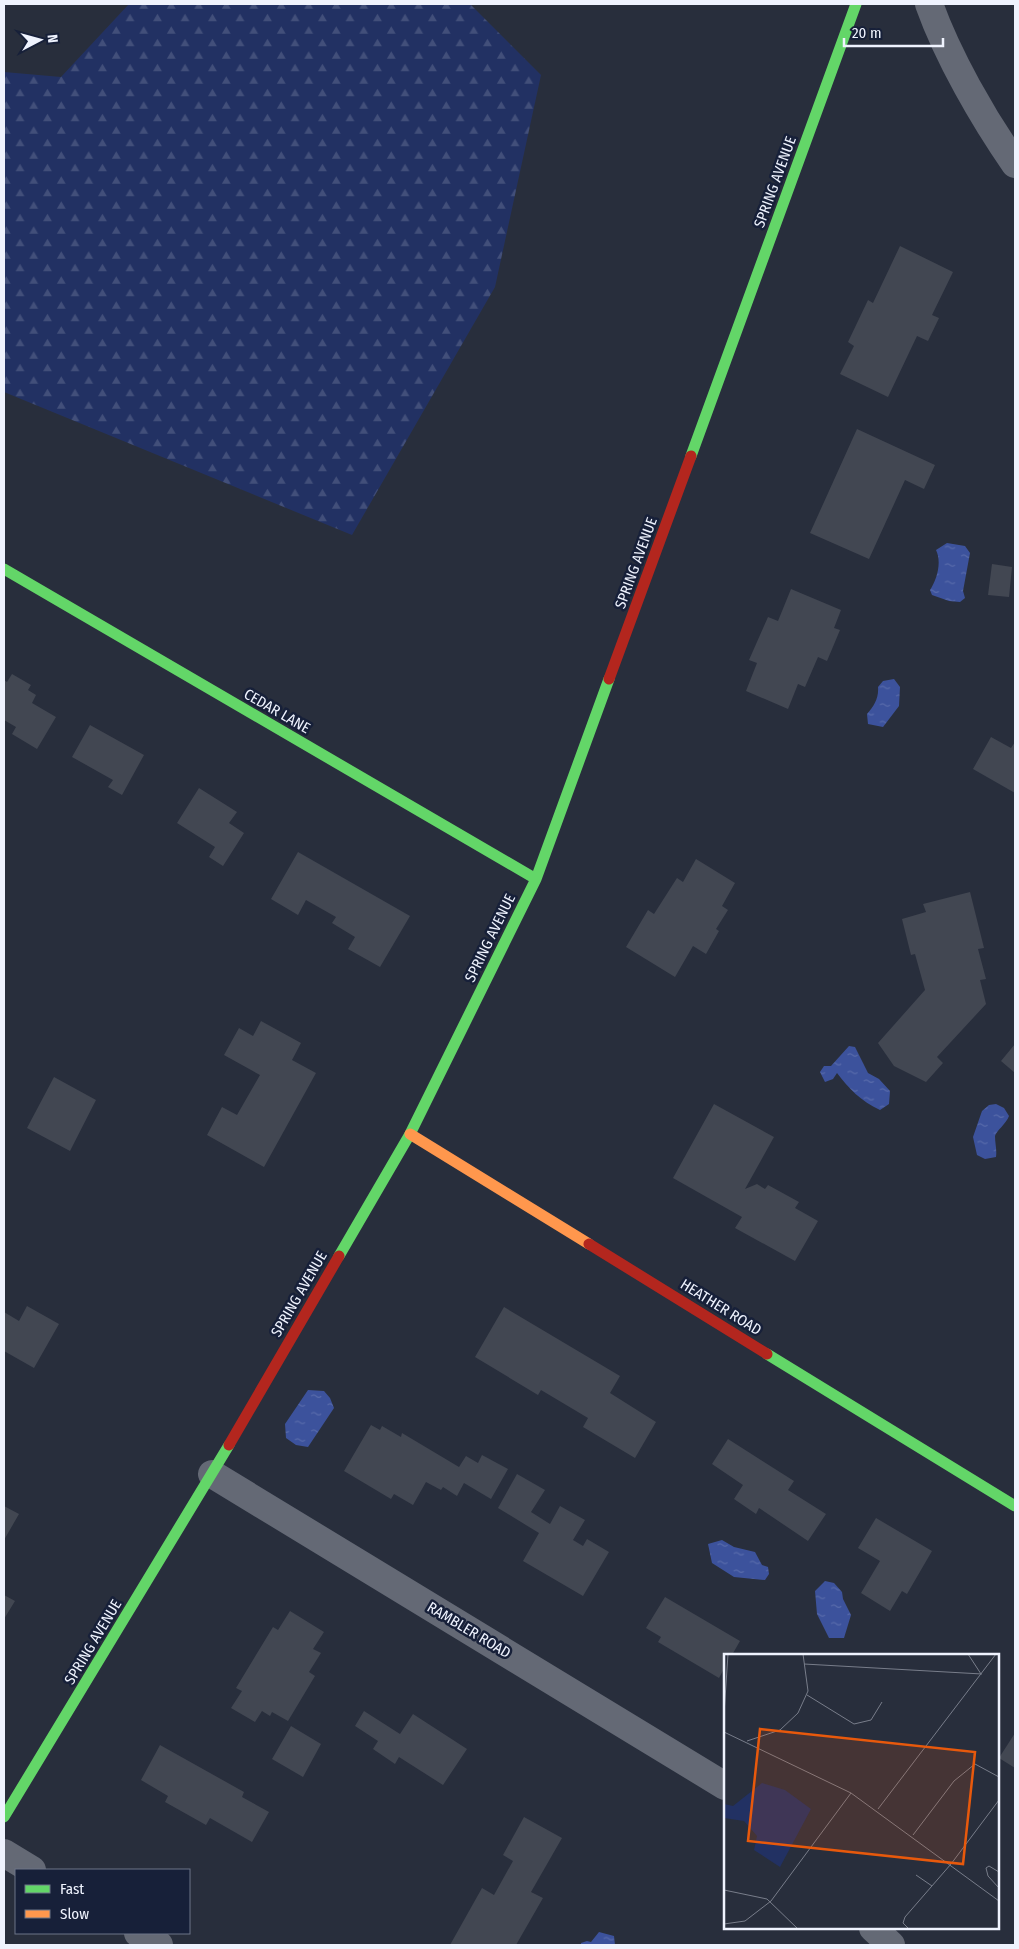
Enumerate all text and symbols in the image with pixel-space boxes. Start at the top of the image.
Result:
north arrow [15,15,65,65]
scale bar [844,15,943,47]
text: 20 m [852,24,882,42]
text: N [44,34,61,44]
street label: SPRING AVENUE [750,134,800,230]
street label: SPRING AVENUE [611,515,661,611]
street label: CEDAR LANE [241,685,313,737]
street label: SPRING AVENUE [461,891,519,985]
street label: SPRING AVENUE [267,1248,331,1340]
street label: HEATHER ROAD [677,1275,765,1339]
street label: SPRING AVENUE [61,1596,125,1688]
street label: RAMBLER ROAD [424,1598,514,1662]
inset map [724,1654,999,1929]
legend [15,1869,190,1934]
text: Fast [60,1880,84,1898]
text: Slow [60,1905,89,1923]

